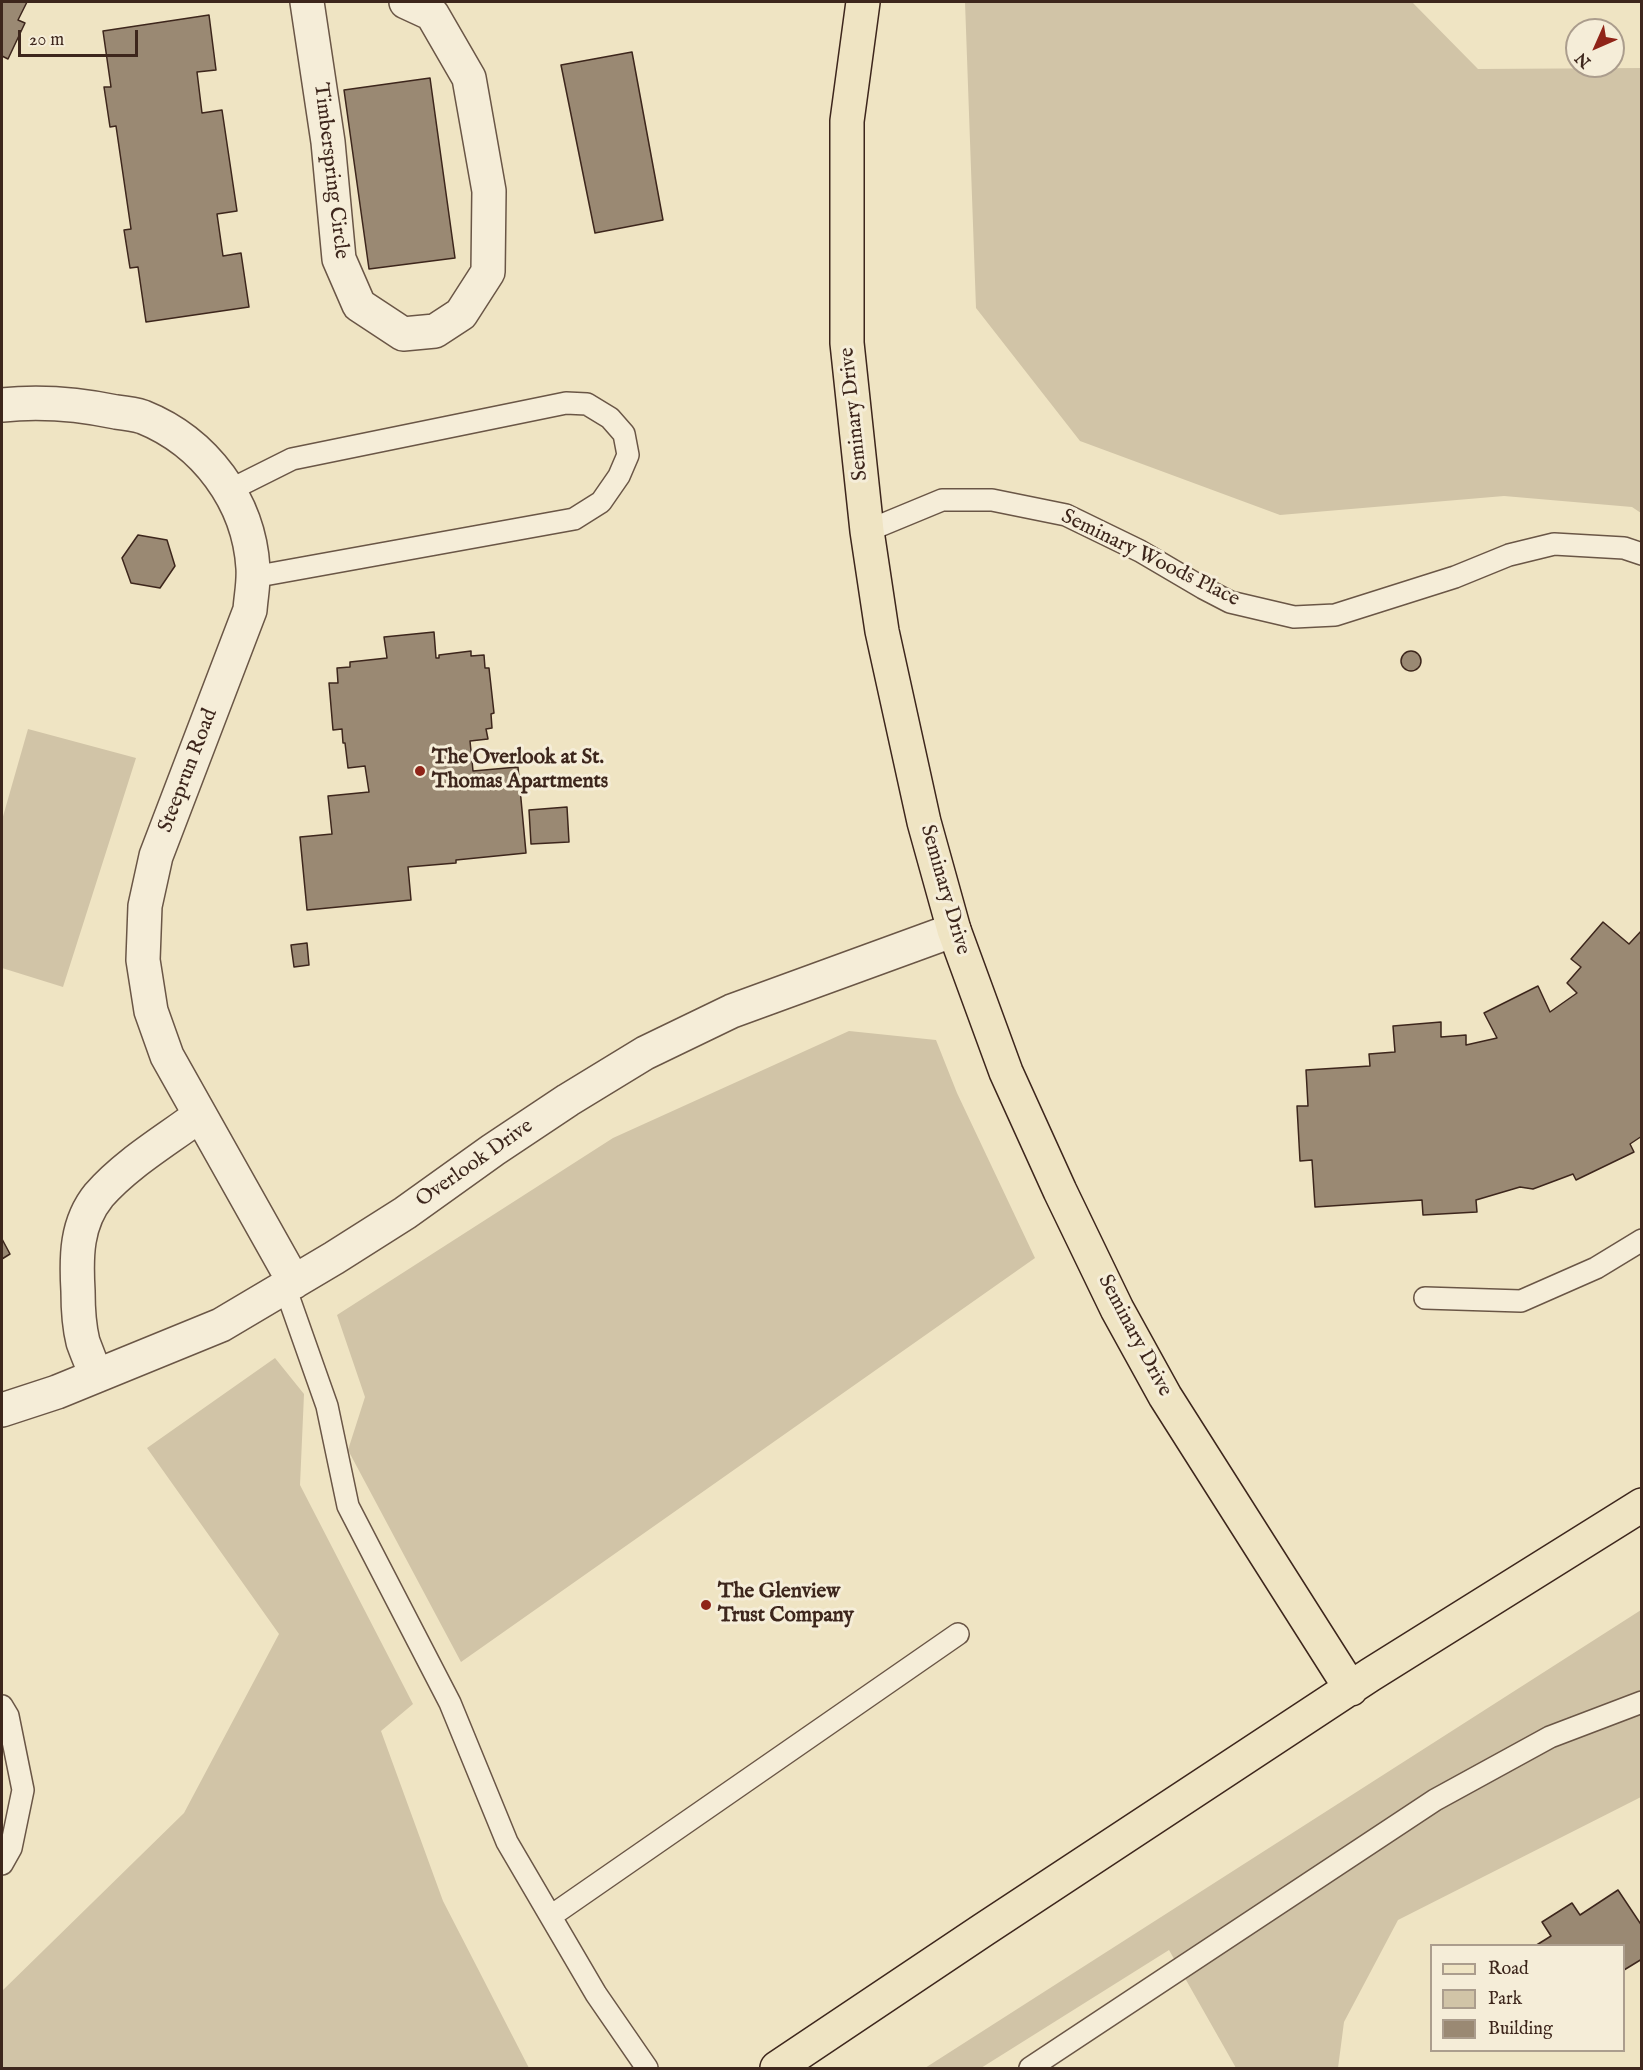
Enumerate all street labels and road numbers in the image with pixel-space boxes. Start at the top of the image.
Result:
street label: Timberspring Circle [307,81,353,261]
street label: Seminary Drive [835,346,875,482]
street label: Seminary Woods Place [1057,505,1243,613]
street label: Steeprun Road [154,706,224,836]
street label: Seminary Drive [913,822,975,958]
street label: Overlook Drive [412,1114,538,1214]
street label: Seminary Drive [1091,1271,1177,1401]

